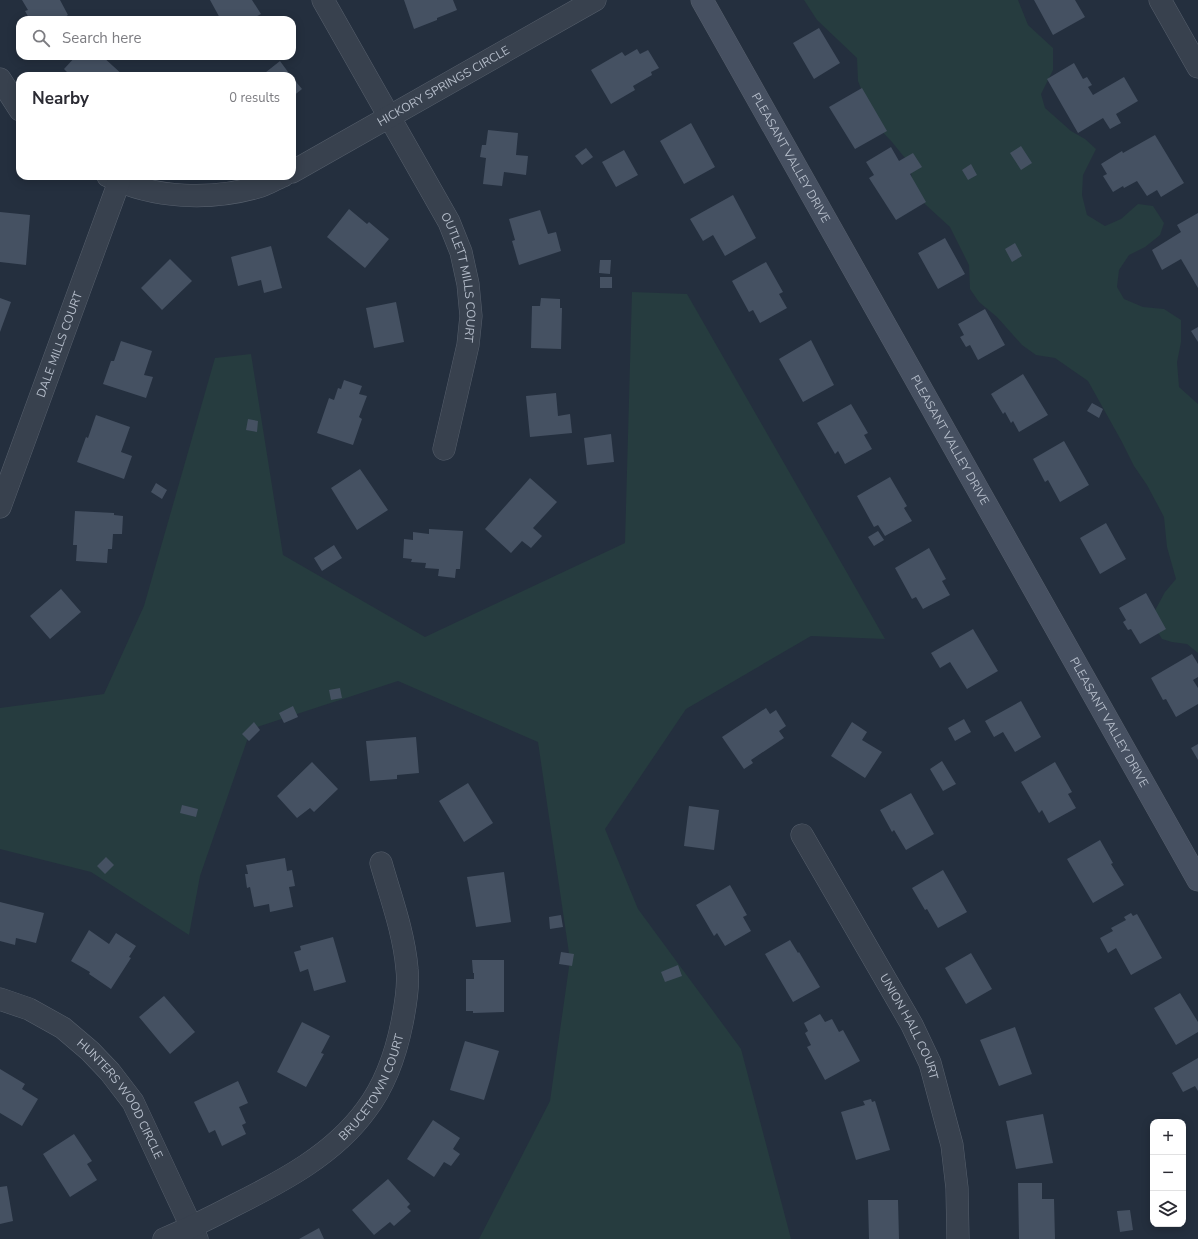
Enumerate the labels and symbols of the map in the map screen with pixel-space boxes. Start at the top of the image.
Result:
street label: HICKORY SPRINGS CIRCLE [374,42,512,130]
street label: PLEASANT VALLEY DRIVE [748,90,834,226]
street label: OUTLETT MILLS COURT [437,209,479,344]
street label: DALE MILLS COURT [33,289,86,400]
street label: PLEASANT VALLEY DRIVE [907,372,993,508]
street label: PLEASANT VALLEY DRIVE [1066,654,1152,790]
street label: UNION HALL COURT [876,971,942,1082]
street label: BRUCETOWN COURT [335,1031,408,1144]
street label: HUNTERS WOOD CIRCLE [73,1035,166,1162]

